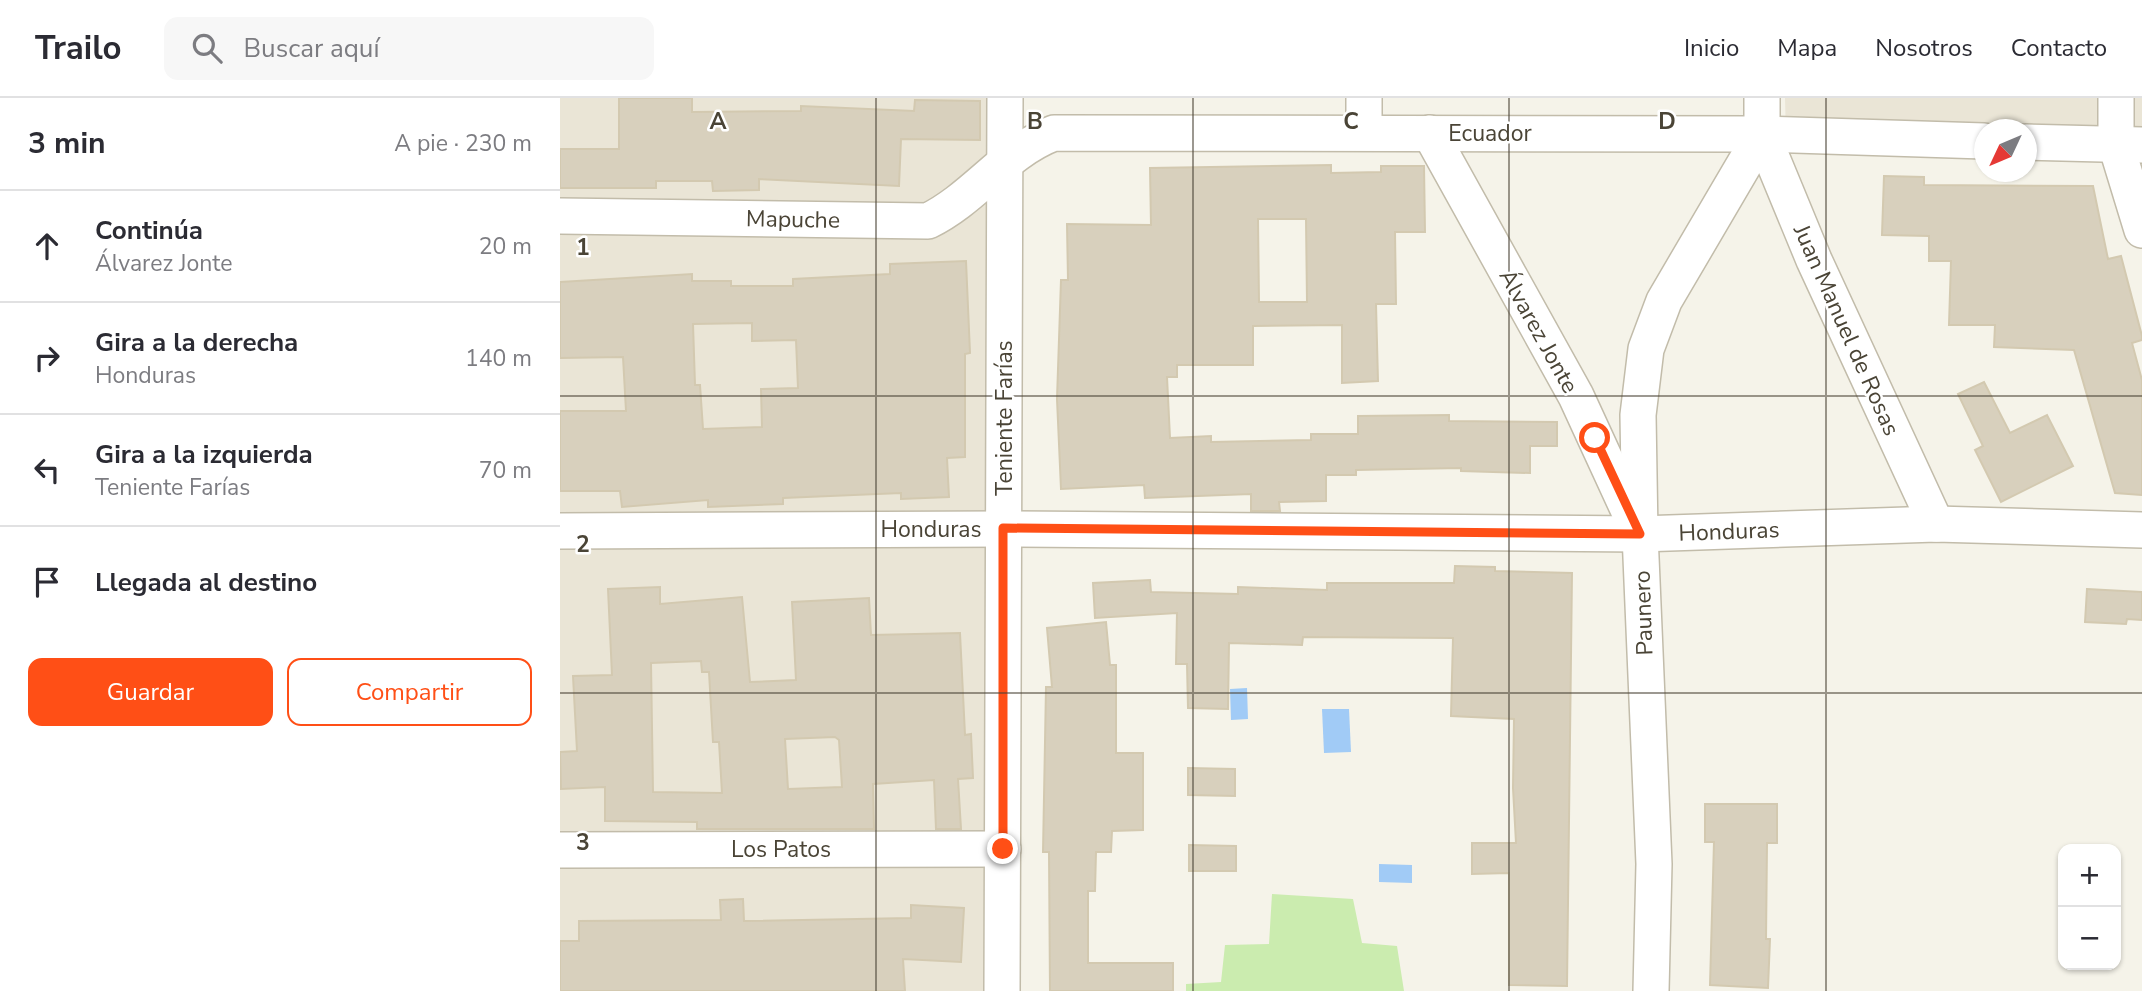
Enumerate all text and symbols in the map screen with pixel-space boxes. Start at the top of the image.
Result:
search box [164,17,654,80]
text: Trailo [35,26,122,71]
icon: search [188,29,226,67]
text: Buscar aquí [244,31,379,66]
text: Inicio [1684,32,1739,64]
text: Mapa [1777,32,1837,64]
text: Nosotros [1875,32,1973,64]
text: Contacto [2011,32,2107,64]
text: A [709,106,727,137]
text: B [1027,106,1043,137]
text: C [1343,106,1359,137]
text: D [1658,106,1676,137]
street label: Ecuador [1448,118,1533,149]
north arrow [1974,119,2037,182]
text: 3 min [28,123,106,164]
text: A pie · 230 m [394,128,532,159]
street label: Mapuche [746,203,840,236]
text: Continúa [95,213,203,248]
street label: Juan Manuel de Rosas [1786,219,1907,441]
icon: ahead [28,227,66,265]
text: 20 m [479,231,532,262]
text: 1 [576,232,590,263]
text: Álvarez Jonte [95,248,232,279]
street label: Álvarez Jonte [1492,264,1585,399]
text: Gira a la derecha [95,325,298,360]
icon: right [28,339,66,377]
street label: Teniente Farías [989,340,1020,496]
text: 140 m [465,343,532,374]
text: Honduras [95,360,196,391]
route start [1579,422,1610,453]
text: Gira a la izquierda [95,437,313,472]
icon: left [28,451,66,489]
text: 70 m [479,455,532,486]
text: Teniente Farías [95,472,250,503]
street label: Honduras [880,514,982,545]
street label: Honduras [1678,514,1780,549]
text: 2 [576,529,590,560]
icon: arrive [28,563,66,601]
text: Llegada al destino [95,565,317,600]
street label: Paunero [1627,570,1660,656]
button: Guardar [28,658,273,726]
button: Compartir [287,658,532,726]
text: 3 [576,827,590,858]
route end [987,833,1018,864]
street label: Los Patos [731,834,831,865]
map controls [2058,844,2121,970]
button: + [2058,844,2121,907]
button: − [2058,907,2121,970]

